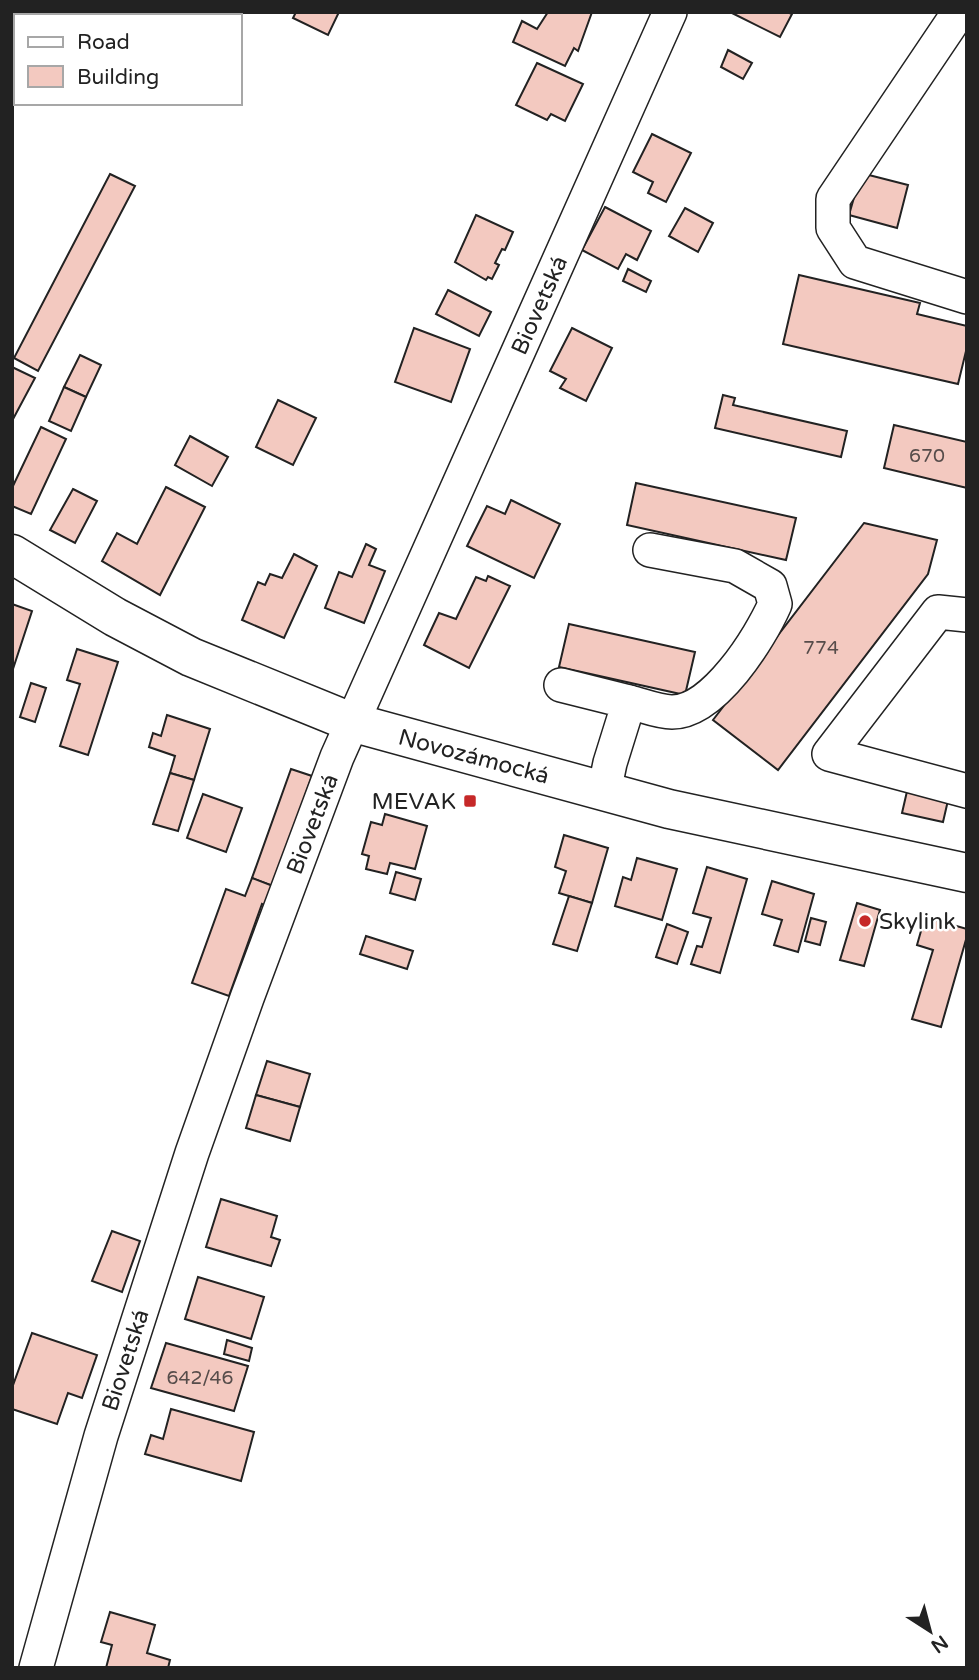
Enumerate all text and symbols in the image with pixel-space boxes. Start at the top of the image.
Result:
legend [14,14,242,105]
text: Road [77,30,130,55]
text: Building [77,65,159,90]
street label: Biovetská [506,252,574,359]
house number: 670 [909,445,945,467]
house number: 774 [803,637,839,659]
street label: Novozámocká [395,723,552,791]
street label: Biovetská [281,770,345,879]
place label: MEVAK [372,788,456,816]
marker: MEVAK [462,793,478,809]
place label: Skylink [879,908,956,936]
marker: Skylink [857,913,873,929]
street label: Biovetská [96,1306,156,1415]
house number: 642/46 [167,1367,234,1389]
north arrow [895,1596,965,1666]
text: N [927,1631,952,1657]

